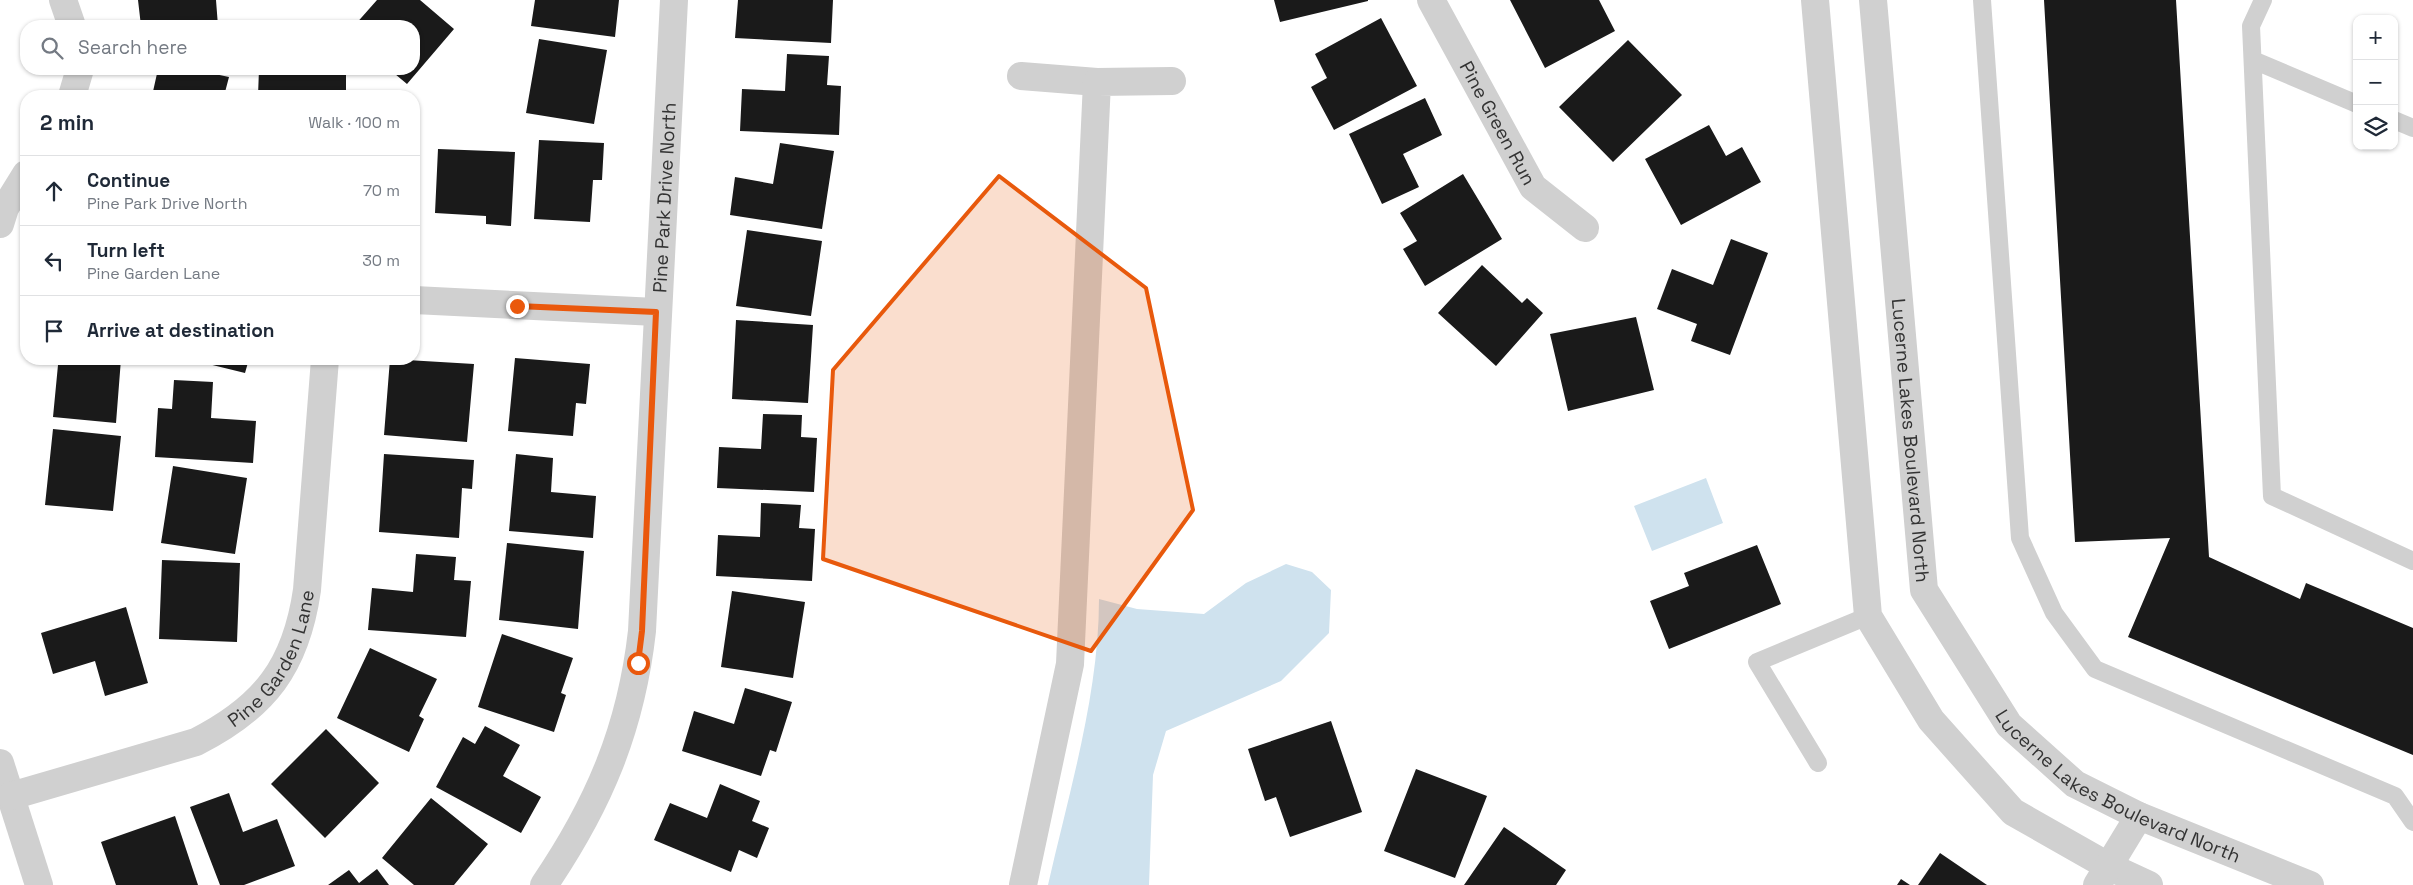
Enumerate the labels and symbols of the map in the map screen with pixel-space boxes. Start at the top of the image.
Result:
street label: Pine Green Run [1454,57,1542,189]
street label: Pine Park Drive North [647,102,681,294]
route end [506,295,529,318]
street label: Lucerne Lakes Boulevard North [1886,297,1936,583]
street label: Pine Garden Lane [222,588,319,732]
route start [627,652,650,675]
street label: Lucerne Lakes Boulevard North [1990,705,2244,868]

